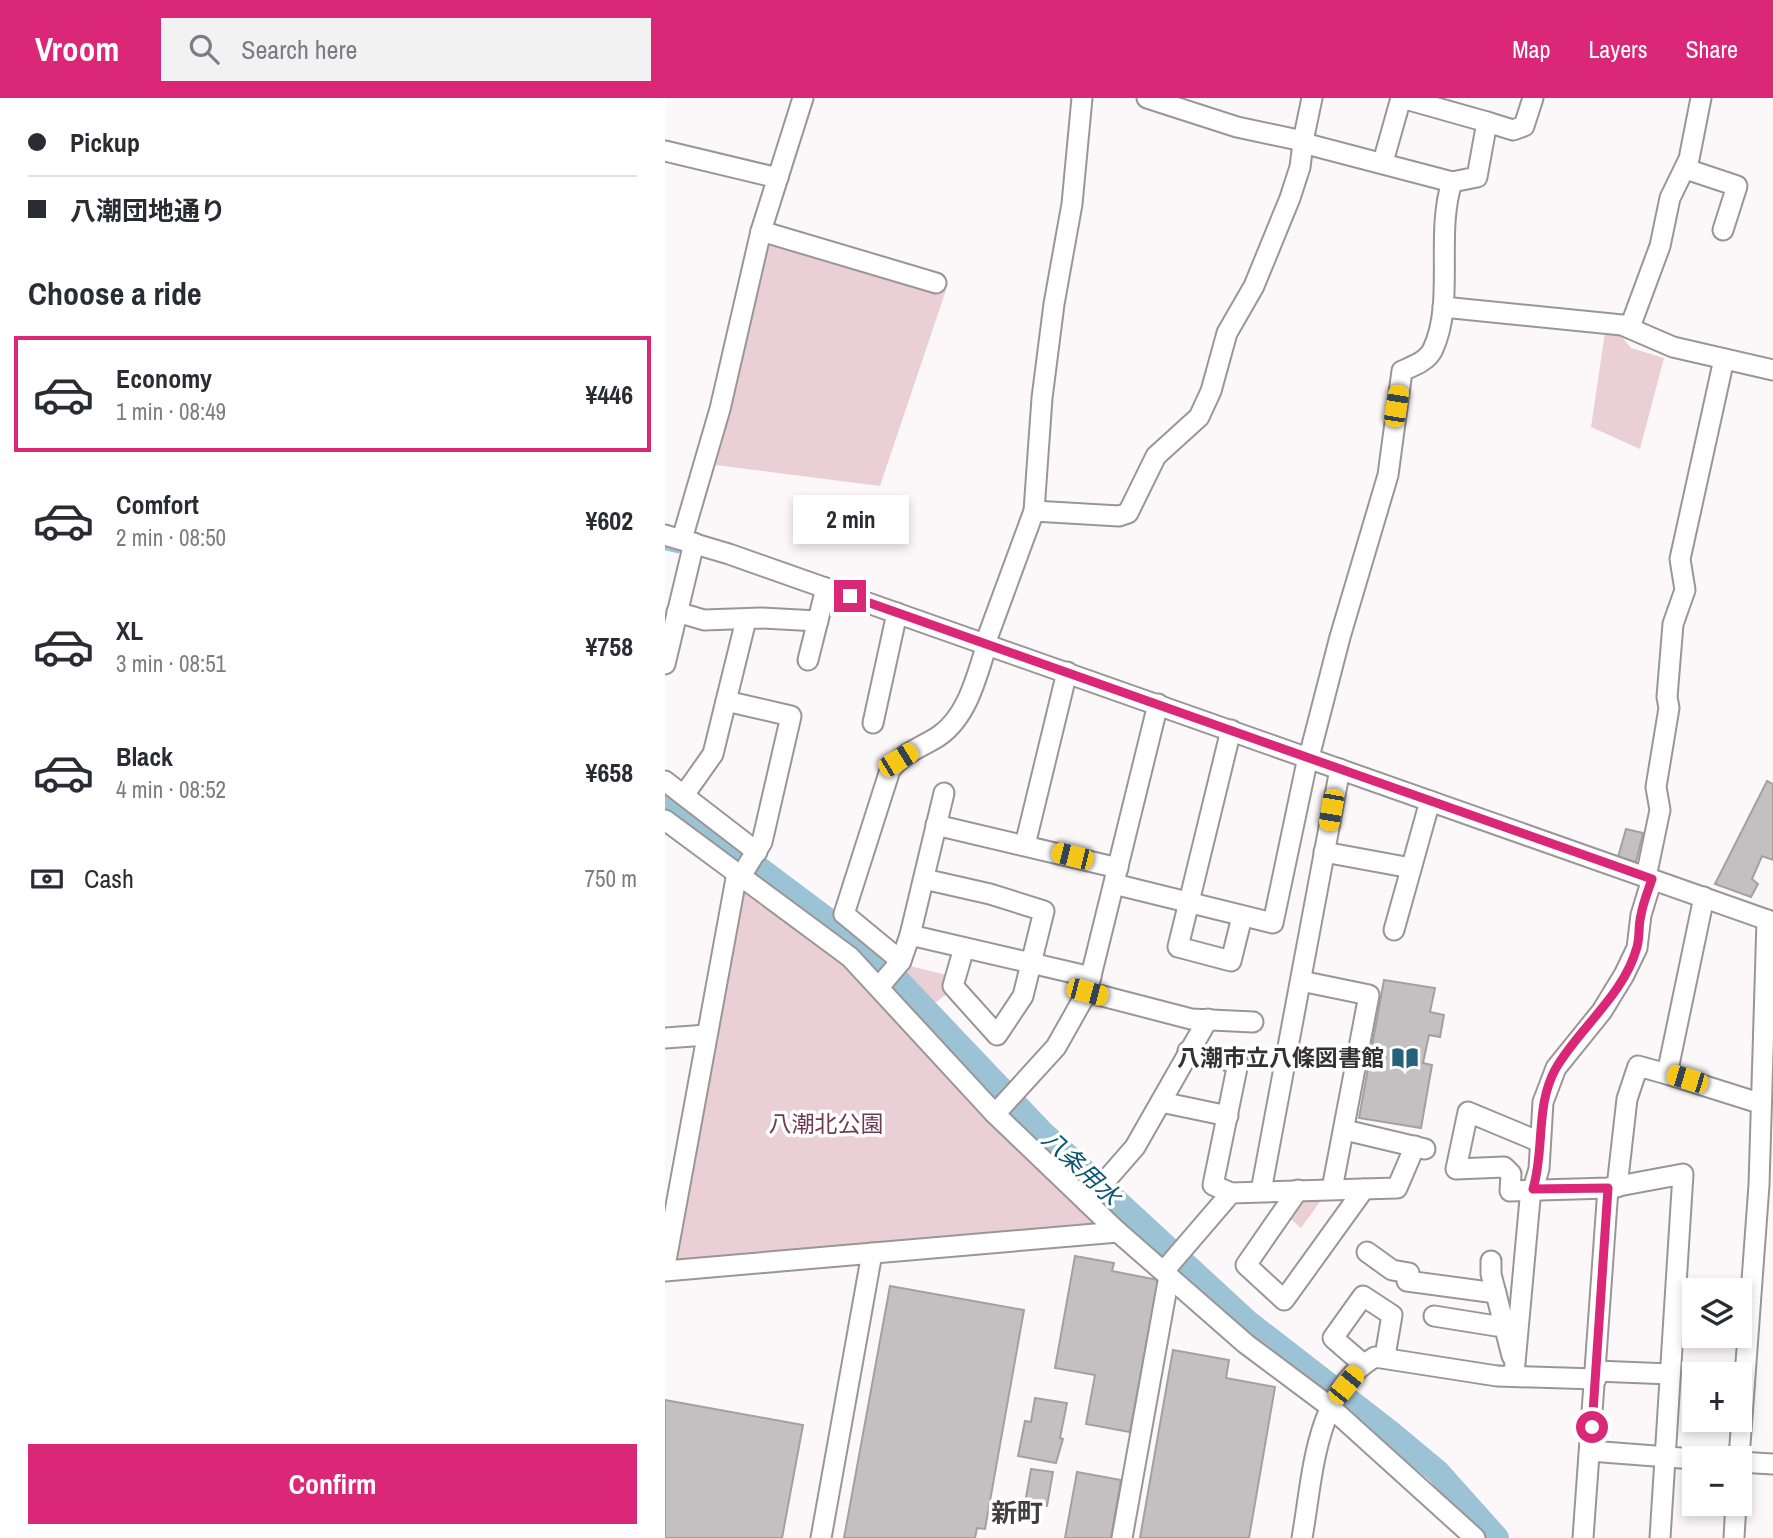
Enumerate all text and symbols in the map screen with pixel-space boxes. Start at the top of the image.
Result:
search box [161,18,651,81]
text: Vroom [35,27,119,71]
icon: search [185,30,223,68]
text: Search here [241,32,357,67]
text: Map [1512,33,1550,65]
text: Layers [1588,33,1647,65]
text: Share [1685,33,1738,65]
text: Pickup [70,125,140,160]
text: 八潮団地通り [70,193,226,228]
text: Choose a ride [28,272,202,315]
text: Economy [116,361,212,396]
icon: car [32,363,95,426]
text: ¥446 [586,377,633,412]
car [1383,384,1410,428]
text: 1 min · 08:49 [116,396,226,427]
text: Comfort [116,487,199,522]
icon: car [32,489,95,552]
callout: 2 min [792,494,908,544]
text: ¥602 [586,503,633,538]
text: 2 min [826,504,876,535]
text: 2 min · 08:50 [116,522,226,553]
route end [834,580,866,612]
text: XL [116,613,143,648]
icon: car [32,615,95,678]
text: ¥758 [586,629,633,664]
text: 3 min · 08:51 [116,648,226,679]
text: Black [116,739,173,774]
car [875,740,922,780]
icon: car [32,741,95,804]
text: ¥658 [586,755,633,790]
text: 4 min · 08:52 [116,774,226,805]
car [1318,787,1345,833]
car [1050,841,1095,871]
icon: cash [28,860,66,898]
text: Cash [84,861,134,896]
text: 750 m [585,863,637,894]
car [1064,976,1111,1008]
place label: 八潮市立八條図書館 [1177,1042,1384,1073]
library icon: 八潮市立八條図書館 [1390,1043,1420,1073]
car [1664,1063,1711,1095]
park label: 八潮北公園 [769,1108,884,1139]
water label: 八条用水 [1036,1123,1130,1214]
map controls [1682,1278,1752,1516]
button: layers [1682,1278,1752,1348]
car [1325,1362,1368,1408]
button: + [1682,1362,1752,1432]
route start [1576,1411,1608,1443]
button: Confirm [28,1444,637,1524]
button: − [1682,1446,1752,1516]
district label: 新町 [991,1495,1043,1530]

